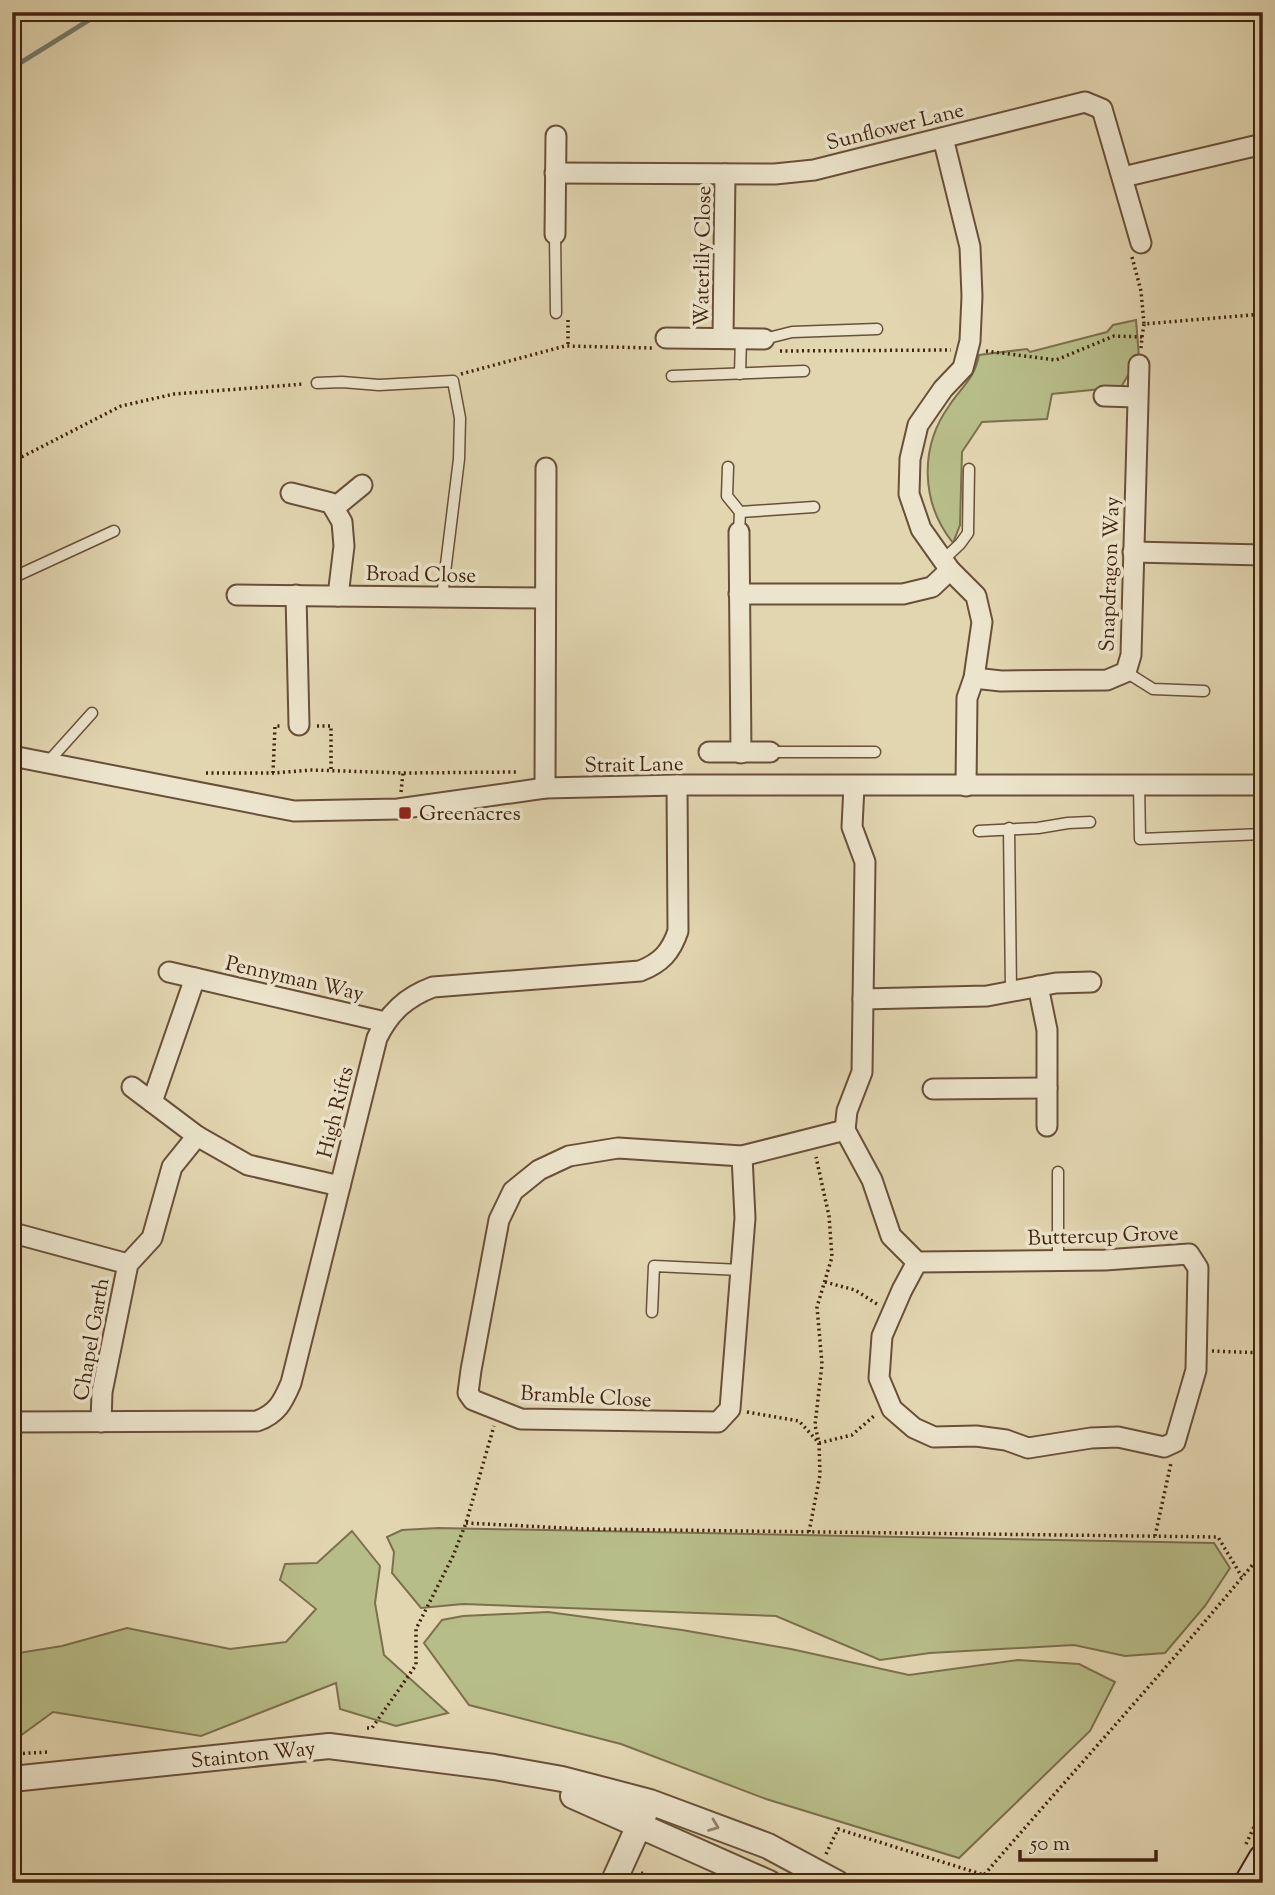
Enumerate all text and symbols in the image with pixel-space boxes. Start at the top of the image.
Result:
street label: Sunflower Lane [824,96,967,160]
street label: Waterlily Close [688,185,720,327]
street label: Snapdragon Way [1093,495,1129,652]
street label: Broad Close [365,560,476,592]
street label: Strait Lane [584,750,684,782]
place label: Greenacres [419,800,521,830]
marker: Greenacres [397,805,413,821]
street label: Pennyman Way [222,949,367,1011]
street label: High Rifts [311,1064,363,1161]
street label: Buttercup Grove [1027,1219,1179,1255]
street label: Chapel Garth [67,1275,119,1403]
street label: Bramble Close [520,1380,652,1416]
street label: Stainton Way [189,1734,317,1777]
one-way arrow [707,1818,719,1832]
scale bar [1020,1818,1156,1862]
text: 50 m [1029,1830,1070,1860]

